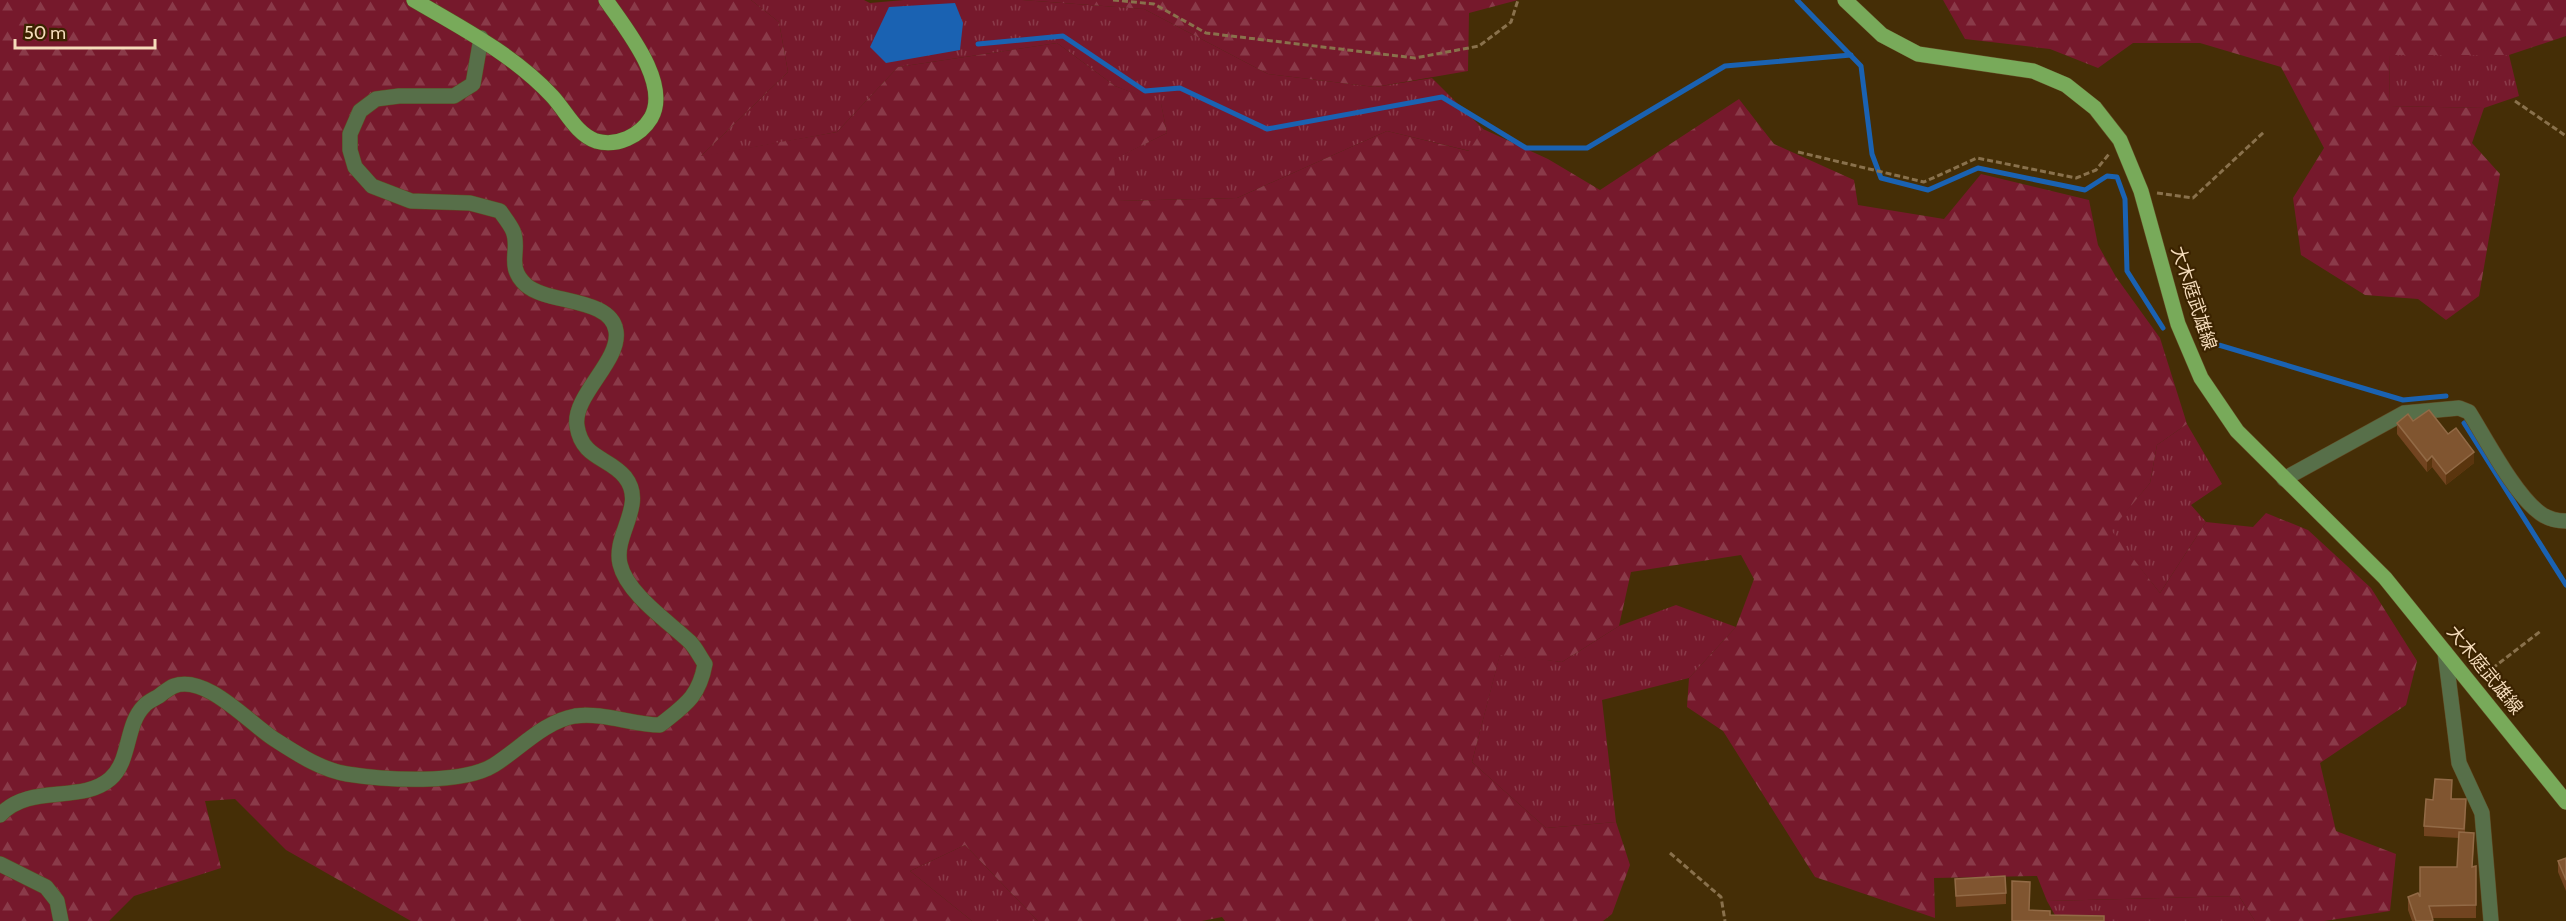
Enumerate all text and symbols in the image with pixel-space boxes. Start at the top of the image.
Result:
scale bar [15,12,154,50]
text: 50 m [24,22,66,44]
street label: 大木庭武雄線 [2167,243,2221,353]
street label: 大木庭武雄線 [2442,621,2528,719]

